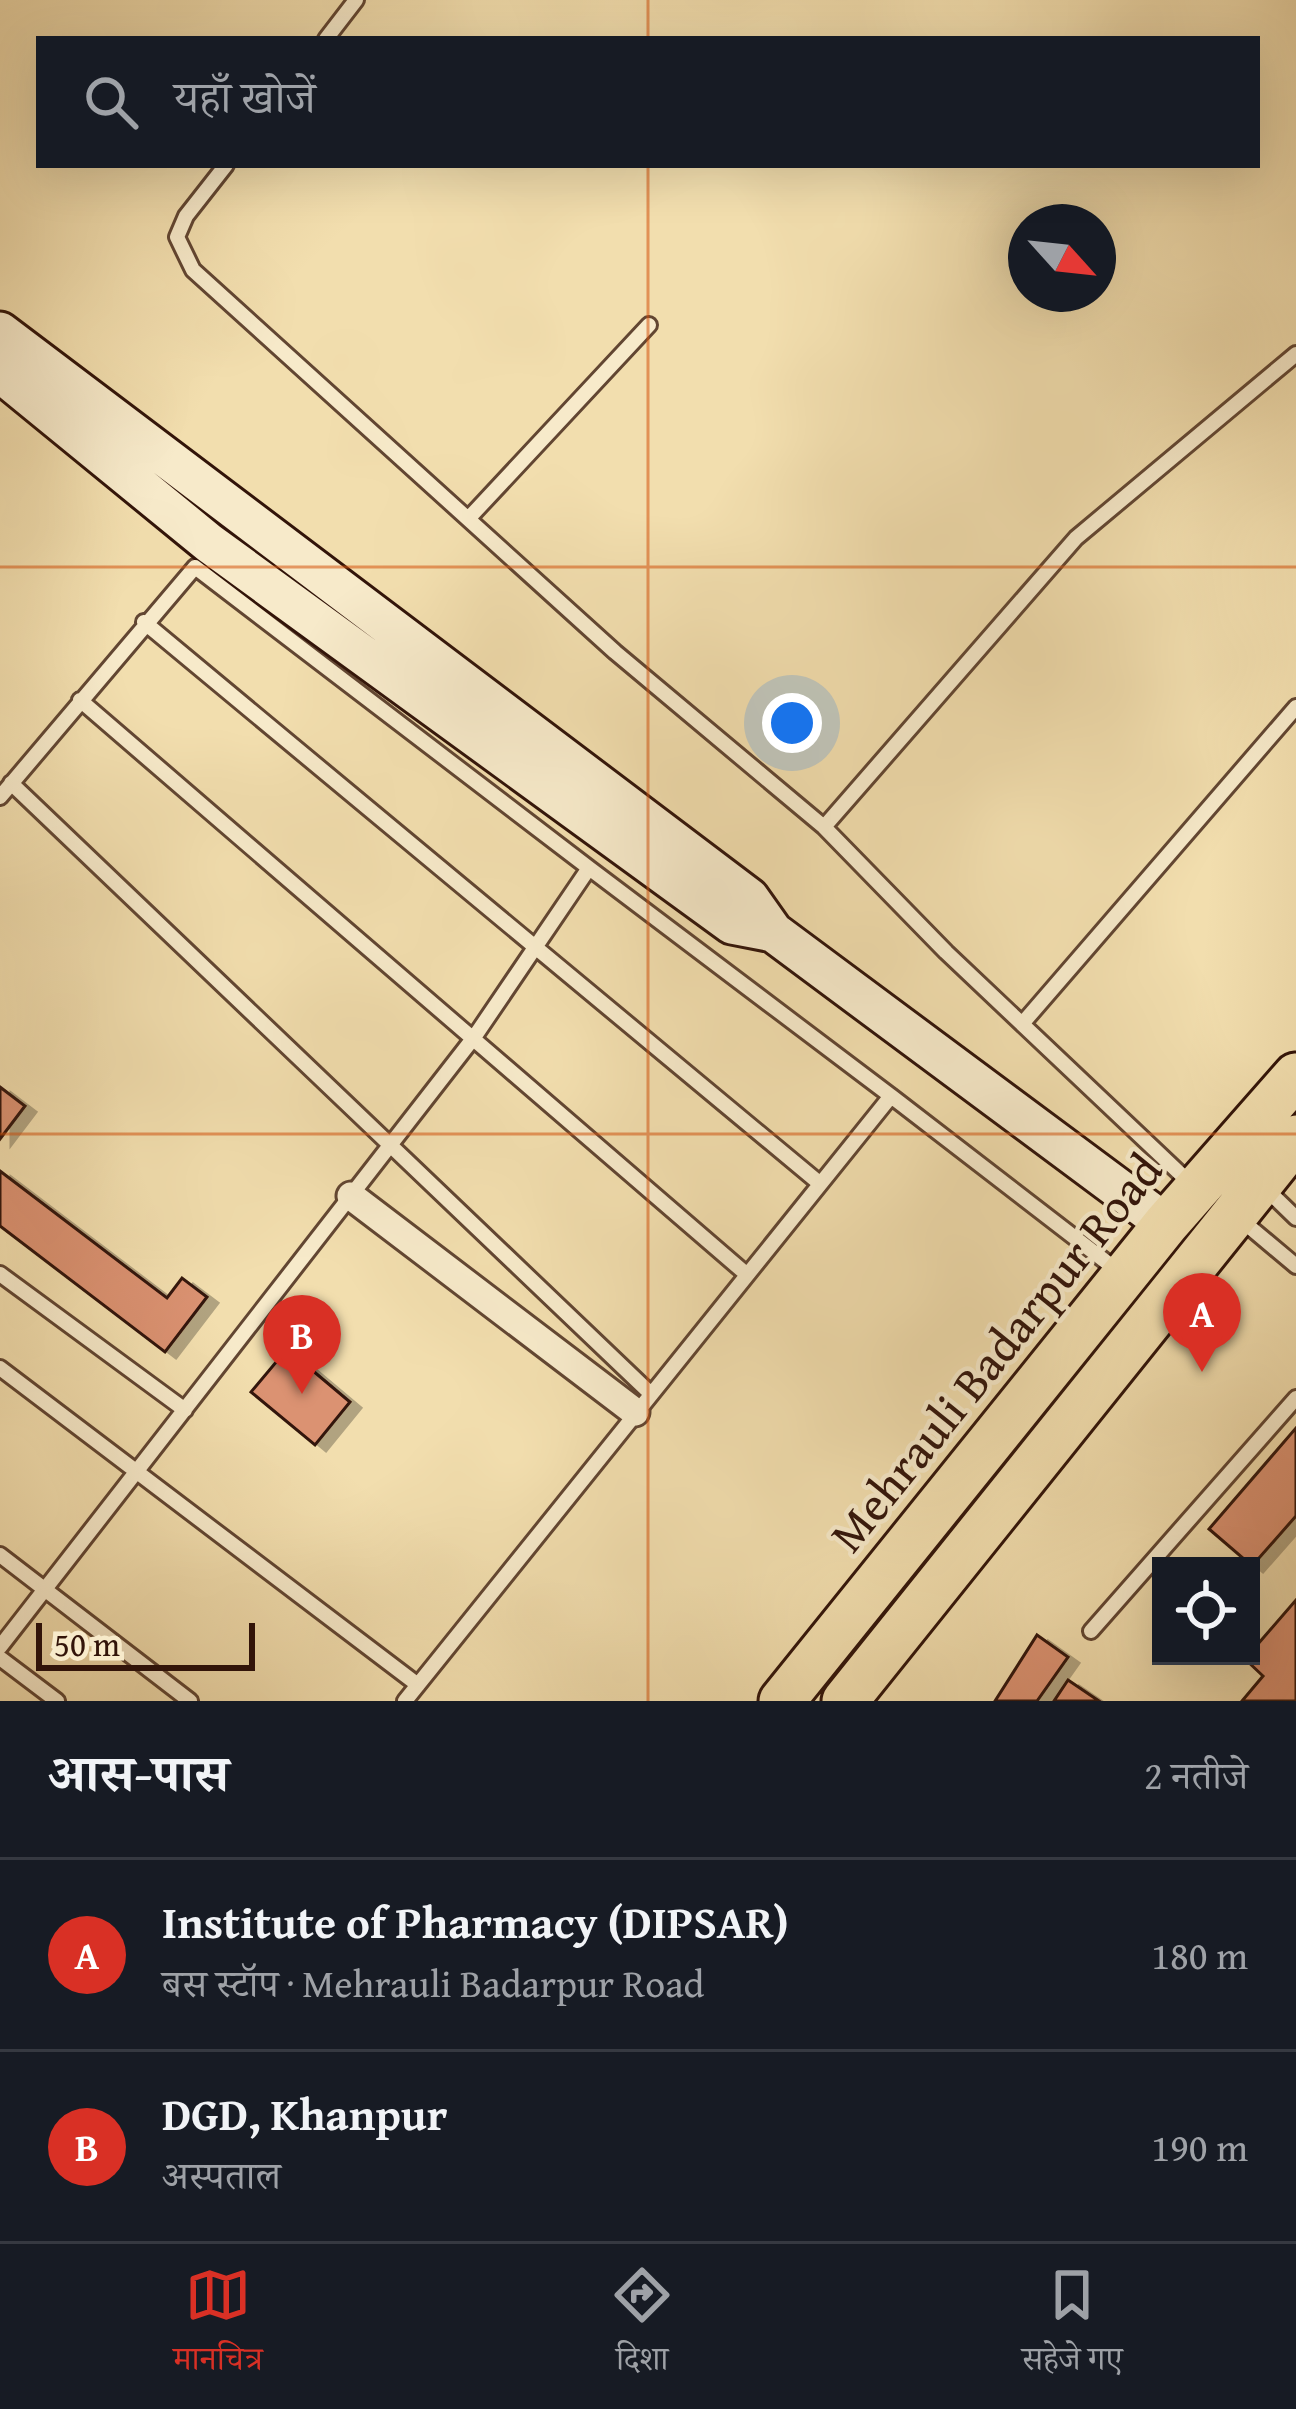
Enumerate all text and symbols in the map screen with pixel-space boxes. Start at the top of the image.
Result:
search box [36,36,1260,168]
text: यहाँ खोजें [174,64,316,129]
icon: search [78,69,144,135]
north arrow [1008,204,1116,312]
your location [762,693,822,753]
street label: Mehrauli Badarpur Road [812,1137,1179,1567]
pin: A [1163,1273,1241,1372]
pin: B [263,1295,341,1394]
map controls [1152,1557,1260,1665]
button: locate [1152,1557,1260,1665]
scale bar [36,1617,255,1670]
text: 50 m [54,1620,120,1668]
text: आस-पास [48,1735,229,1810]
text: 2 नतीजे [1144,1746,1248,1803]
text: Institute of Pharmacy (DIPSAR) [162,1889,789,1954]
text: A [75,1926,99,1983]
text: 180 m [1151,1926,1248,1983]
text: बस स्टॉप · Mehrauli Badarpur Road [162,1954,704,2011]
text: DGD, Khanpur [162,2081,447,2146]
text: B [75,2118,99,2175]
text: 190 m [1151,2118,1248,2175]
text: अस्पताल [162,2146,281,2203]
tab: मानचित्र [173,2262,263,2391]
tab: दिशा [609,2262,675,2391]
tab: सहेजे गए [1022,2262,1123,2391]

